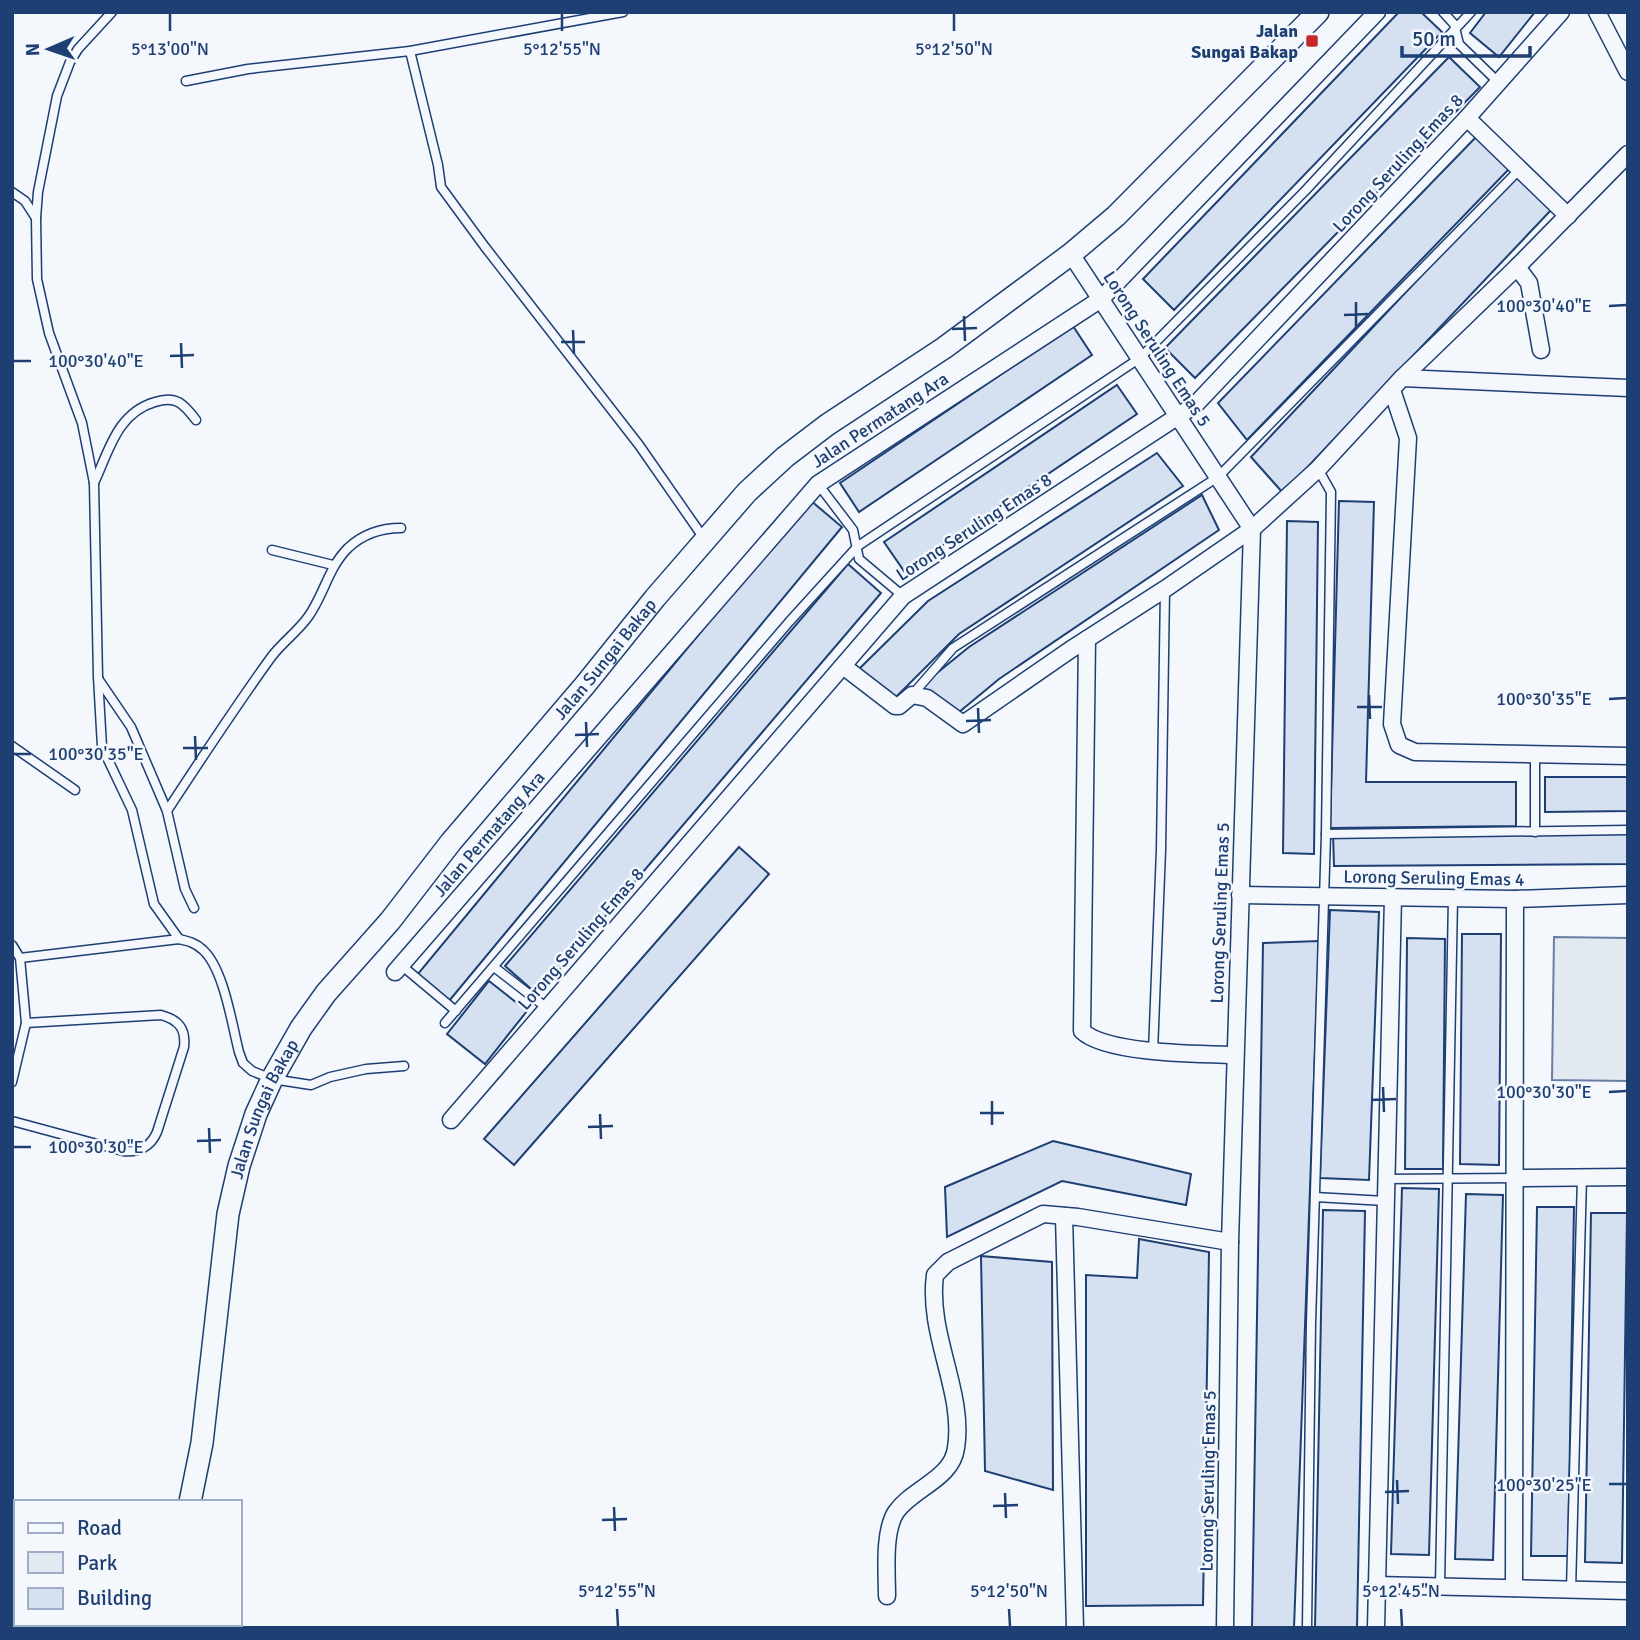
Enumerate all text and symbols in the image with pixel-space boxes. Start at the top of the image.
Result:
north arrow [14,14,84,84]
scale bar [1402,14,1530,58]
place label: Jalan Sungai Bakap [1191,20,1298,63]
text: 50 m [1412,26,1456,52]
marker: Jalan Sungai Bakap [1304,33,1320,49]
text: 5°13'00"N [131,38,209,60]
text: 5°12'55"N [523,38,601,60]
text: 5°12'50"N [915,38,993,60]
text: N [21,43,45,57]
street label: Lorong Seruling Emas 8 [1328,89,1468,237]
street label: Lorong Seruling Emas 5 [1098,267,1216,431]
text: 100°30'40"E [1496,295,1592,317]
text: 100°30'40"E [48,350,144,372]
street label: Jalan Permatang Ara [807,367,953,473]
street label: Lorong Seruling Emas 8 [892,468,1056,586]
street label: Jalan Sungai Bakap [549,594,661,724]
text: 100°30'35"E [1496,688,1592,710]
text: 100°30'35"E [48,743,144,765]
street label: Jalan Permatang Ara [429,767,549,901]
street label: Lorong Seruling Emas 5 [1206,822,1234,1004]
street label: Lorong Seruling Emas 8 [513,863,649,1015]
street label: Lorong Seruling Emas 4 [1343,865,1525,891]
street label: Jalan Sungai Bakap [225,1035,303,1181]
text: 100°30'30"E [1496,1081,1592,1103]
text: 100°30'30"E [48,1136,144,1158]
street label: Lorong Seruling Emas 5 [1195,1390,1221,1572]
text: 100°30'25"E [1496,1474,1592,1496]
legend [14,1500,242,1626]
text: Road [77,1515,122,1541]
text: Park [77,1550,118,1576]
text: 5°12'55"N [578,1580,656,1602]
text: 5°12'50"N [970,1580,1048,1602]
text: 5°12'45"N [1362,1580,1440,1602]
text: Building [77,1585,152,1611]

